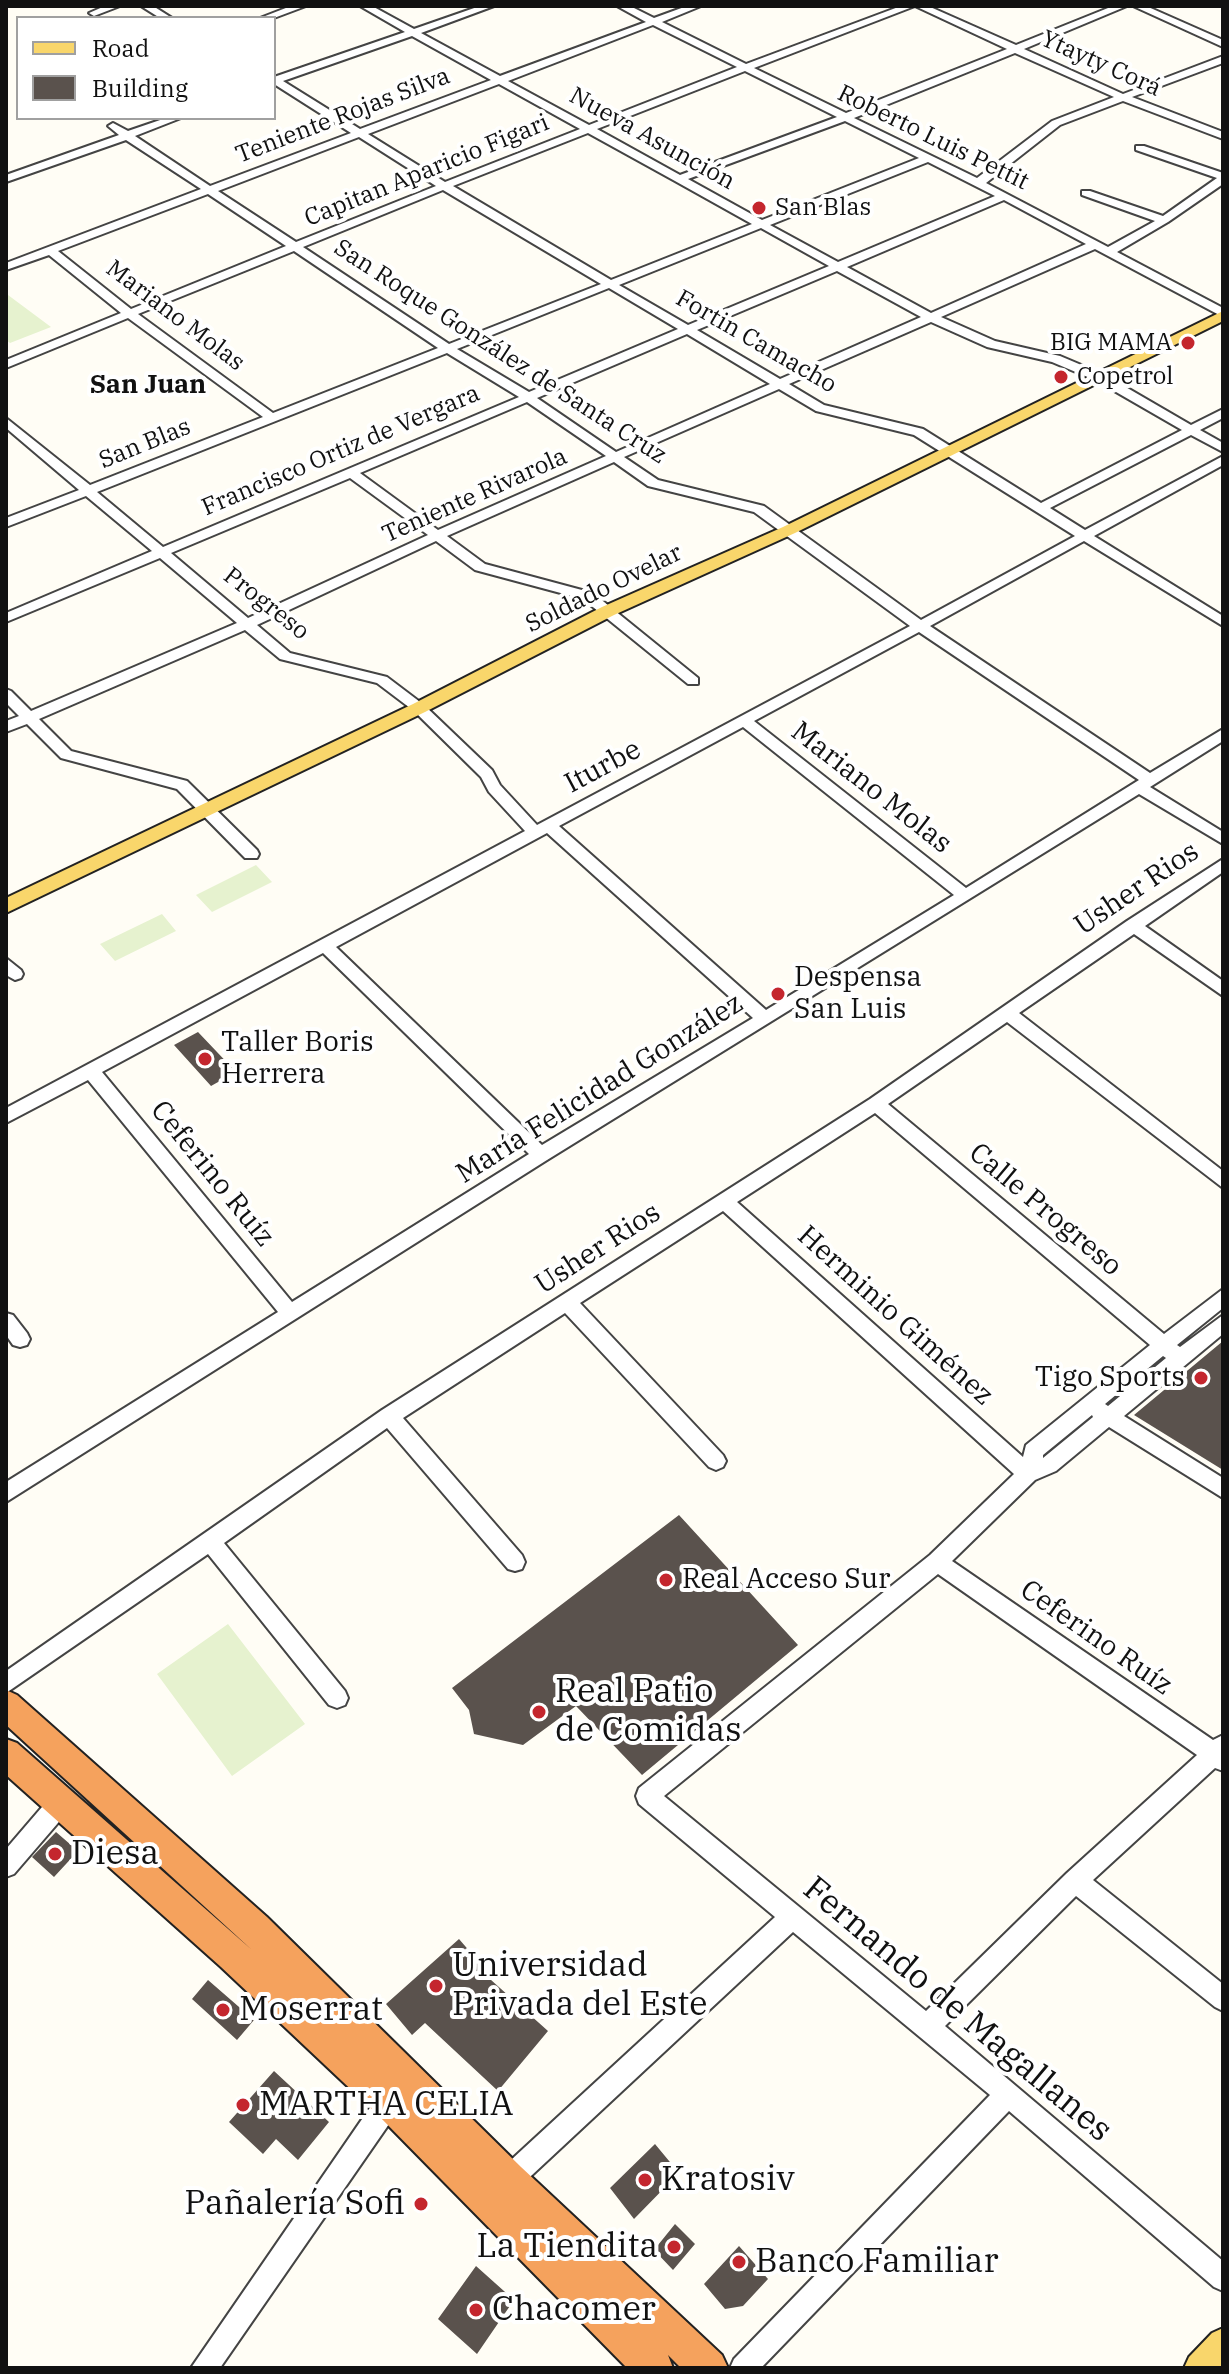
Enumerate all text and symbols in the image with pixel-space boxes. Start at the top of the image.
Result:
legend [16,16,276,120]
street label: Ytayty Corá [1037,25,1165,103]
text: Road [92,32,149,64]
street label: Teniente Rojas Silva [232,62,454,170]
text: Building [92,72,188,104]
street label: Roberto Luis Pettit [833,79,1033,197]
street label: Nueva Asunción [564,82,740,196]
street label: Capitan Aparicio Figari [301,109,553,233]
place label: San Blas [775,194,871,222]
marker: San Blas [750,199,768,217]
street label: San Roque González de Santa Cruz [328,234,672,470]
street label: Mariano Molas [100,254,250,378]
street label: Fortin Camacho [671,284,841,400]
place label: BIG MAMA [1050,329,1172,357]
marker: BIG MAMA [1179,334,1197,352]
place label: Copetrol [1077,363,1174,391]
marker: Copetrol [1052,368,1070,386]
district label: San Juan [90,369,206,401]
street label: Francisco Ortiz de Vergara [198,379,484,523]
street label: San Blas [95,413,195,475]
street label: Teniente Rivarola [378,442,572,550]
street label: Soldado Ovelar [521,539,687,639]
street label: Progreso [217,562,315,646]
street label: Mariano Molas [784,715,958,861]
street label: Iturbe [559,733,647,801]
street label: Usher Rios [1069,835,1205,943]
place label: Despensa San Luis [794,961,922,1027]
marker: Despensa San Luis [769,985,787,1003]
street label: María Felicidad González [451,987,749,1191]
place label: Taller Boris Herrera [221,1026,374,1092]
marker: Taller Boris Herrera [196,1050,214,1068]
street label: Ceferino Ruíz [143,1094,281,1254]
street label: Calle Progreso [962,1136,1128,1284]
street label: Usher Rios [529,1196,667,1302]
street label: Herminio Giménez [790,1219,1000,1413]
place label: Tigo Sports [1035,1361,1185,1395]
marker: Tigo Sports [1192,1369,1210,1387]
place label: Real Acceso Sur [682,1563,890,1597]
marker: Real Acceso Sur [657,1571,675,1589]
street label: Ceferino Ruíz [1014,1573,1178,1703]
place label: Real Patio de Comidas [555,1672,742,1752]
marker: Real Patio de Comidas [530,1703,548,1721]
place label: Diesa [71,1834,159,1874]
marker: Diesa [46,1845,64,1863]
street label: Fernando de Magallanes [794,1869,1120,2151]
place label: Universidad Privada del Este [452,1946,707,2026]
marker: Universidad Privada del Este [427,1977,445,1995]
place label: Moserrat [239,1990,383,2030]
marker: Moserrat [214,2001,232,2019]
place label: MARTHA CELIA [259,2085,513,2125]
marker: MARTHA CELIA [234,2096,252,2114]
place label: Kratosiv [661,2160,795,2200]
marker: Kratosiv [636,2171,654,2189]
place label: Pañalería Sofi [184,2184,405,2224]
marker: Pañalería Sofi [412,2195,430,2213]
place label: La Tiendita [477,2227,658,2267]
marker: La Tiendita [665,2238,683,2256]
place label: Banco Familiar [755,2242,998,2282]
marker: Banco Familiar [730,2253,748,2271]
place label: Chacomer [492,2290,656,2330]
marker: Chacomer [467,2301,485,2319]

